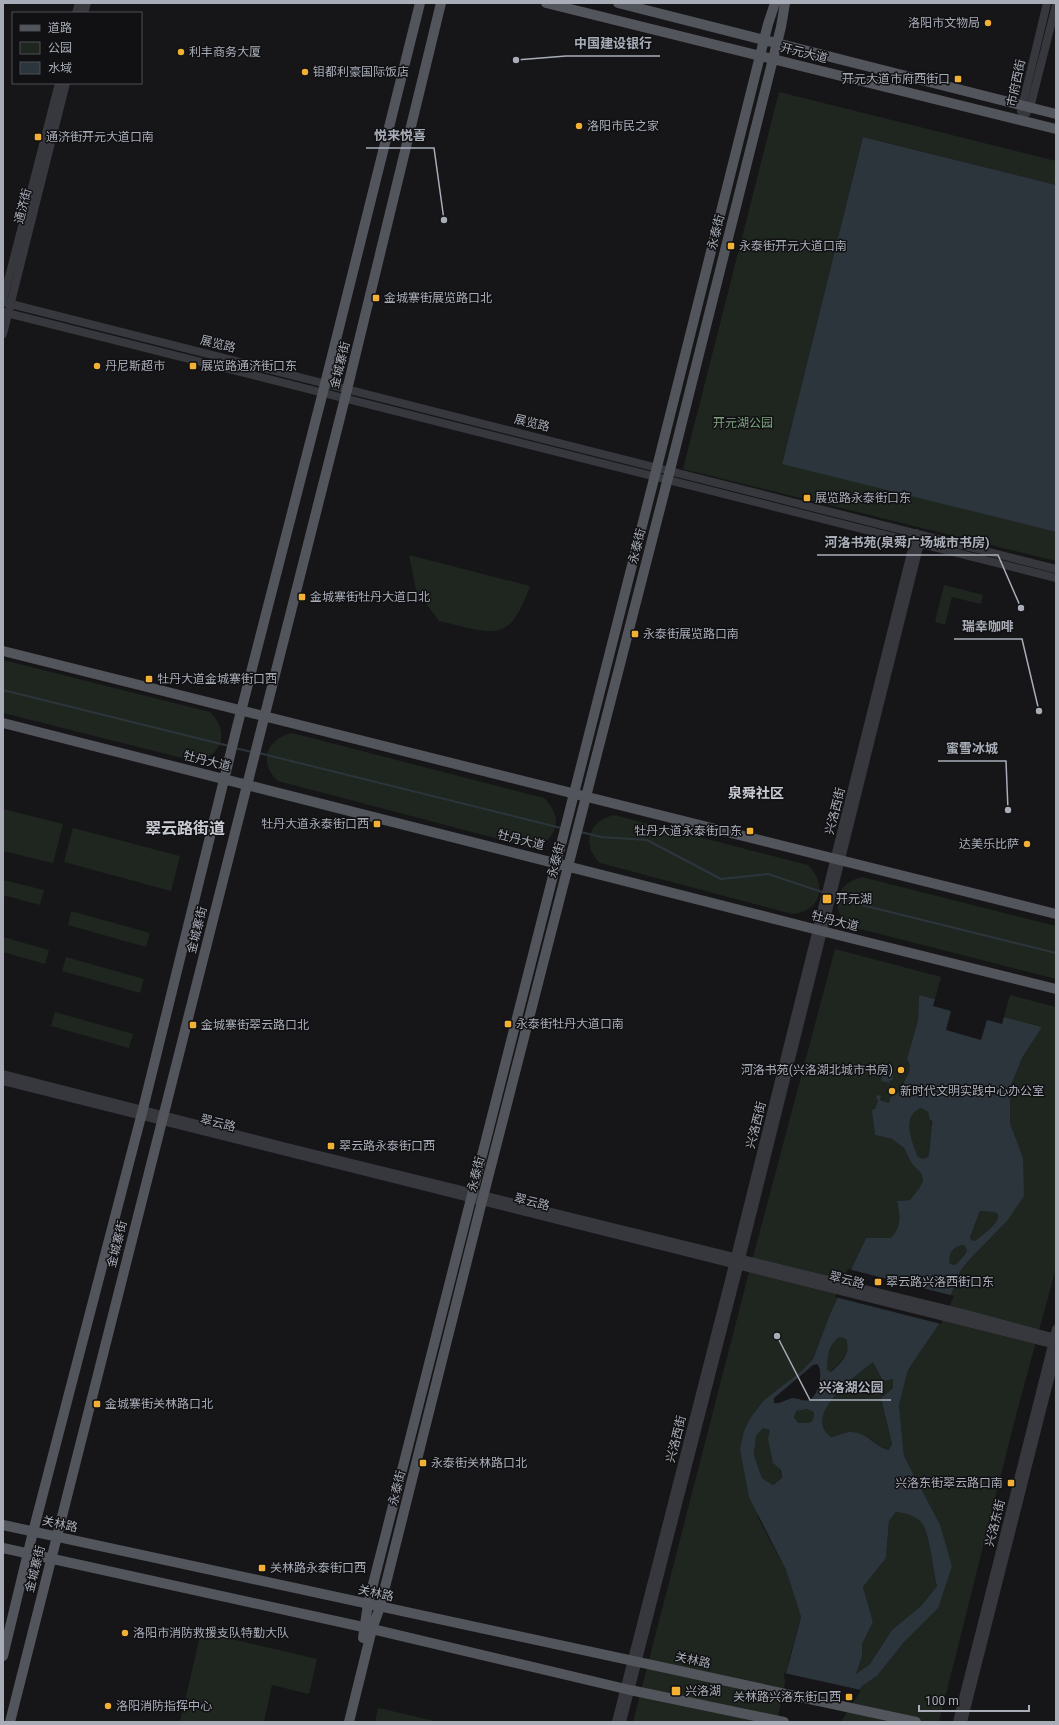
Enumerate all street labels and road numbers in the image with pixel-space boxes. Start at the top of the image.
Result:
street label: 开元大道 [779,40,829,66]
street label: 市府西街 [1004,58,1028,108]
street label: 通济街 [12,187,34,225]
street label: 永泰街 [705,213,727,251]
street label: 展览路 [199,333,237,355]
street label: 金城寨街 [327,340,353,390]
street label: 展览路 [513,412,551,434]
street label: 永泰街 [626,527,648,565]
street label: 牡丹大道 [182,748,232,774]
street label: 兴洛西街 [822,786,848,836]
street label: 牡丹大道 [496,827,546,853]
street label: 永泰街 [545,841,567,879]
street label: 金城寨街 [184,905,210,955]
street label: 牡丹大道 [810,908,860,934]
street label: 兴洛西街 [743,1100,769,1150]
street label: 翠云路 [199,1112,237,1134]
street label: 永泰街 [465,1155,487,1193]
street label: 翠云路 [513,1191,551,1213]
street label: 金城寨街 [104,1219,130,1269]
street label: 翠云路 [828,1269,866,1291]
street label: 兴洛西街 [663,1414,689,1464]
street label: 永泰街 [386,1469,408,1507]
street label: 兴洛东街 [982,1498,1008,1548]
street label: 关林路 [41,1513,79,1535]
street label: 金城寨街 [22,1544,48,1594]
street label: 关林路 [357,1582,395,1604]
street label: 关林路 [674,1649,712,1671]

